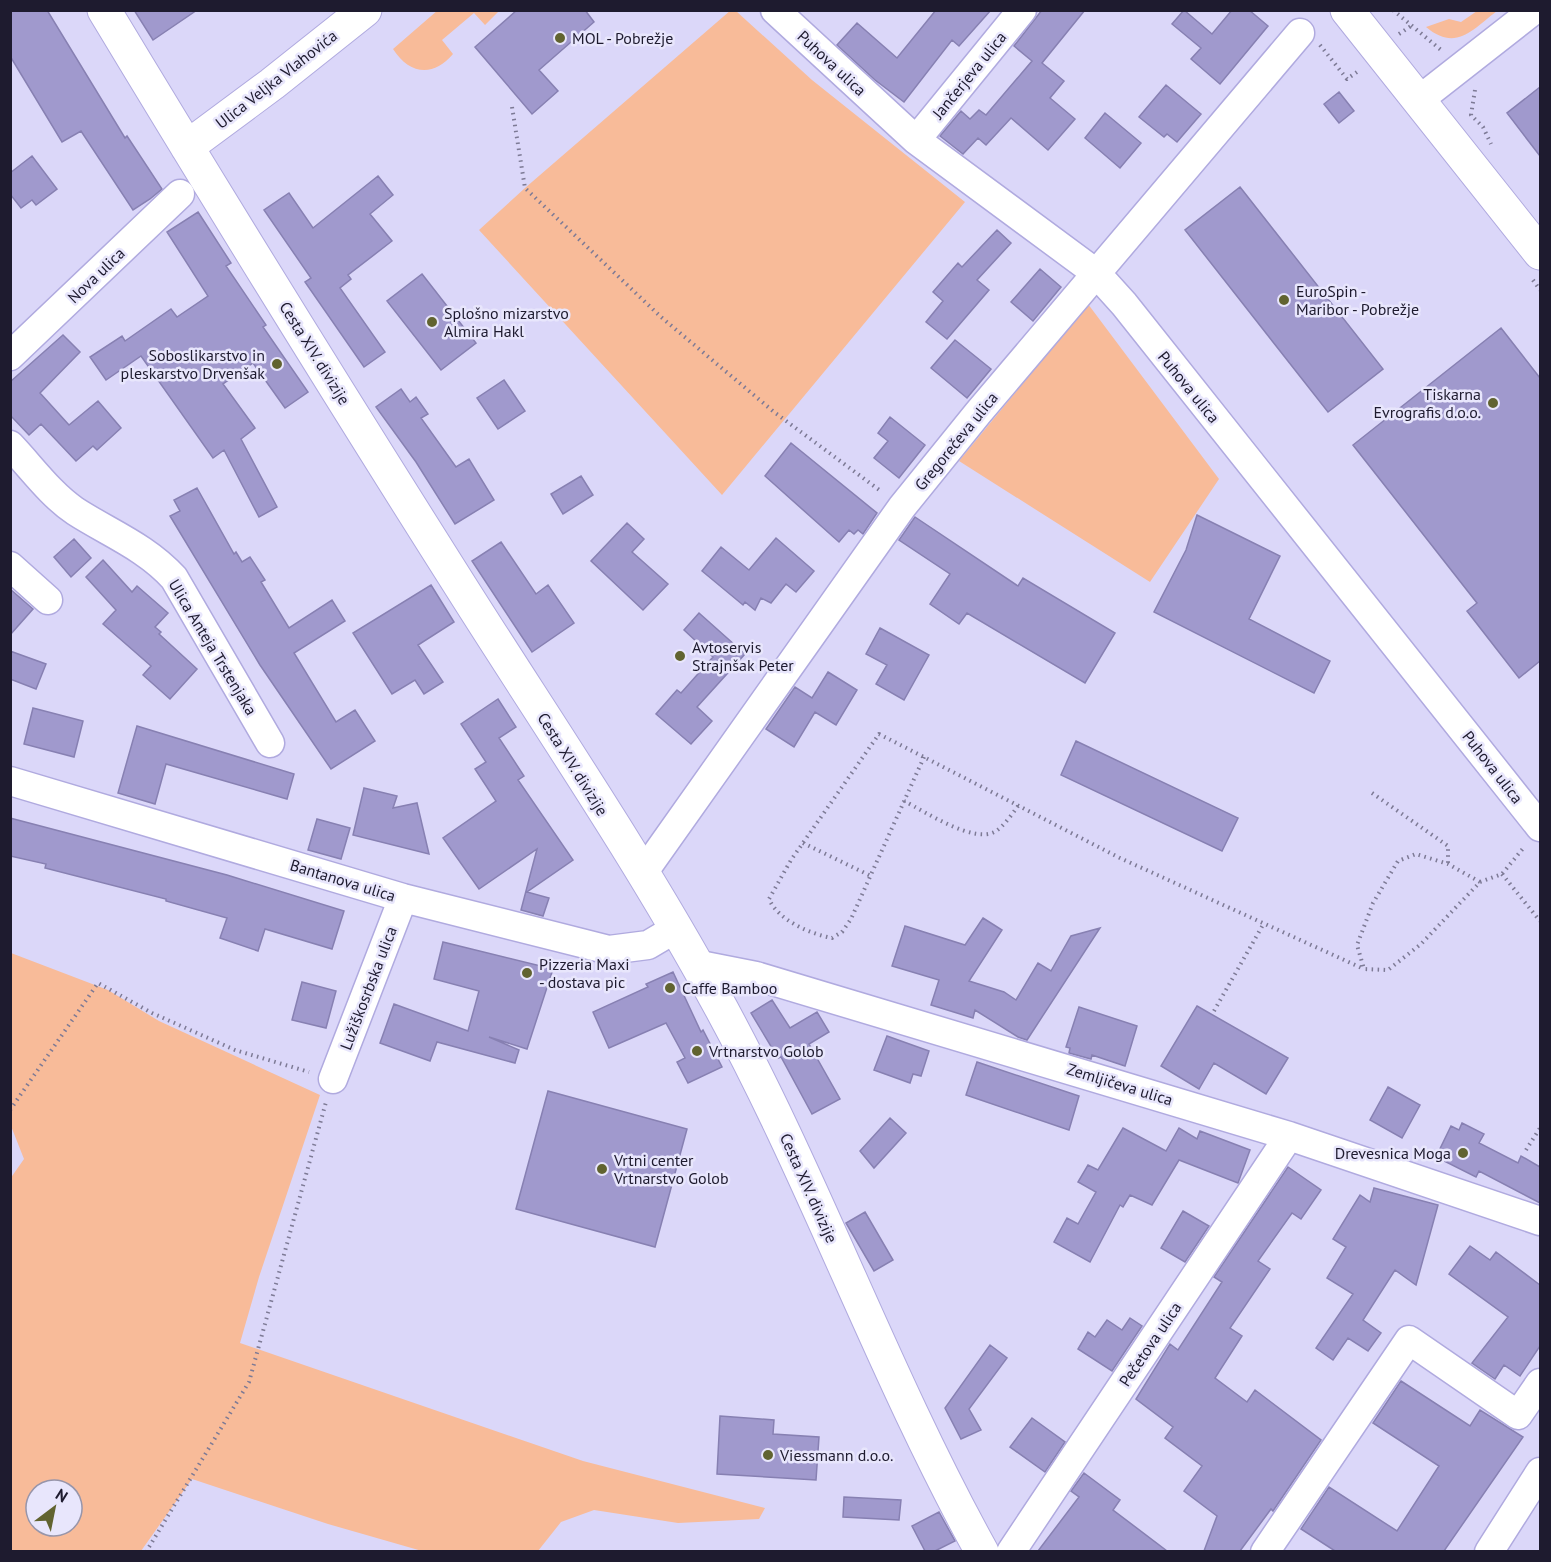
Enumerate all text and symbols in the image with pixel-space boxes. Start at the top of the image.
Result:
street label: Ulica Veljka Vlahovića [211,25,341,133]
street label: Puhova ulica [793,26,871,100]
street label: Jančerjeva ulica [927,27,1010,123]
place label: MOL - Pobrežje [572,28,673,48]
marker: MOL - Pobrežje [553,31,567,45]
street label: Nova ulica [63,243,129,307]
place label: EuroSpin - Maribor - Pobrežje [1296,281,1419,319]
marker: EuroSpin - Maribor - Pobrežje [1277,293,1291,307]
street label: Cesta XIV. divizije [275,298,355,408]
place label: Splošno mizarstvo Almira Hakl [444,303,569,341]
marker: Splošno mizarstvo Almira Hakl [425,315,439,329]
place label: Soboslikarstvo in pleskarstvo Drvenšak [121,345,265,383]
street label: Puhova ulica [1154,347,1224,427]
marker: Soboslikarstvo in pleskarstvo Drvenšak [270,357,284,371]
place label: Tiskarna Evrografis d.o.o. [1373,384,1481,422]
street label: Gregorečeva ulica [910,388,1002,494]
marker: Tiskarna Evrografis d.o.o. [1486,396,1500,410]
street label: Ulica Anteja Trstenjaka [164,575,262,719]
place label: Avtoservis Strajnšak Peter [692,637,794,675]
marker: Avtoservis Strajnšak Peter [673,649,687,663]
street label: Cesta XIV. divizije [533,709,613,819]
street label: Puhova ulica [1458,727,1528,807]
street label: Bantanova ulica [288,854,398,906]
street label: Lužiškosrbska ulica [335,923,401,1053]
place label: Pizzeria Maxi - dostava pic [539,954,629,992]
marker: Pizzeria Maxi - dostava pic [520,966,534,980]
place label: Caffe Bamboo [682,978,777,998]
marker: Caffe Bamboo [663,981,677,995]
place label: Vrtnarstvo Golob [708,1041,824,1061]
marker: Vrtnarstvo Golob [690,1044,704,1058]
street label: Zemljičeva ulica [1065,1058,1175,1110]
street label: Cesta XIV. divizije [776,1130,842,1246]
place label: Drevesnica Moga [1335,1143,1451,1163]
marker: Drevesnica Moga [1456,1146,1470,1160]
place label: Vrtni center Vrtnarstvo Golob [613,1150,729,1188]
marker: Vrtni center Vrtnarstvo Golob [595,1162,609,1176]
street label: Pečetova ulica [1114,1298,1186,1390]
place label: Viessmann d.o.o. [779,1445,893,1465]
marker: Viessmann d.o.o. [761,1448,775,1462]
north arrow [24,1478,84,1538]
text: N [52,1484,72,1507]

